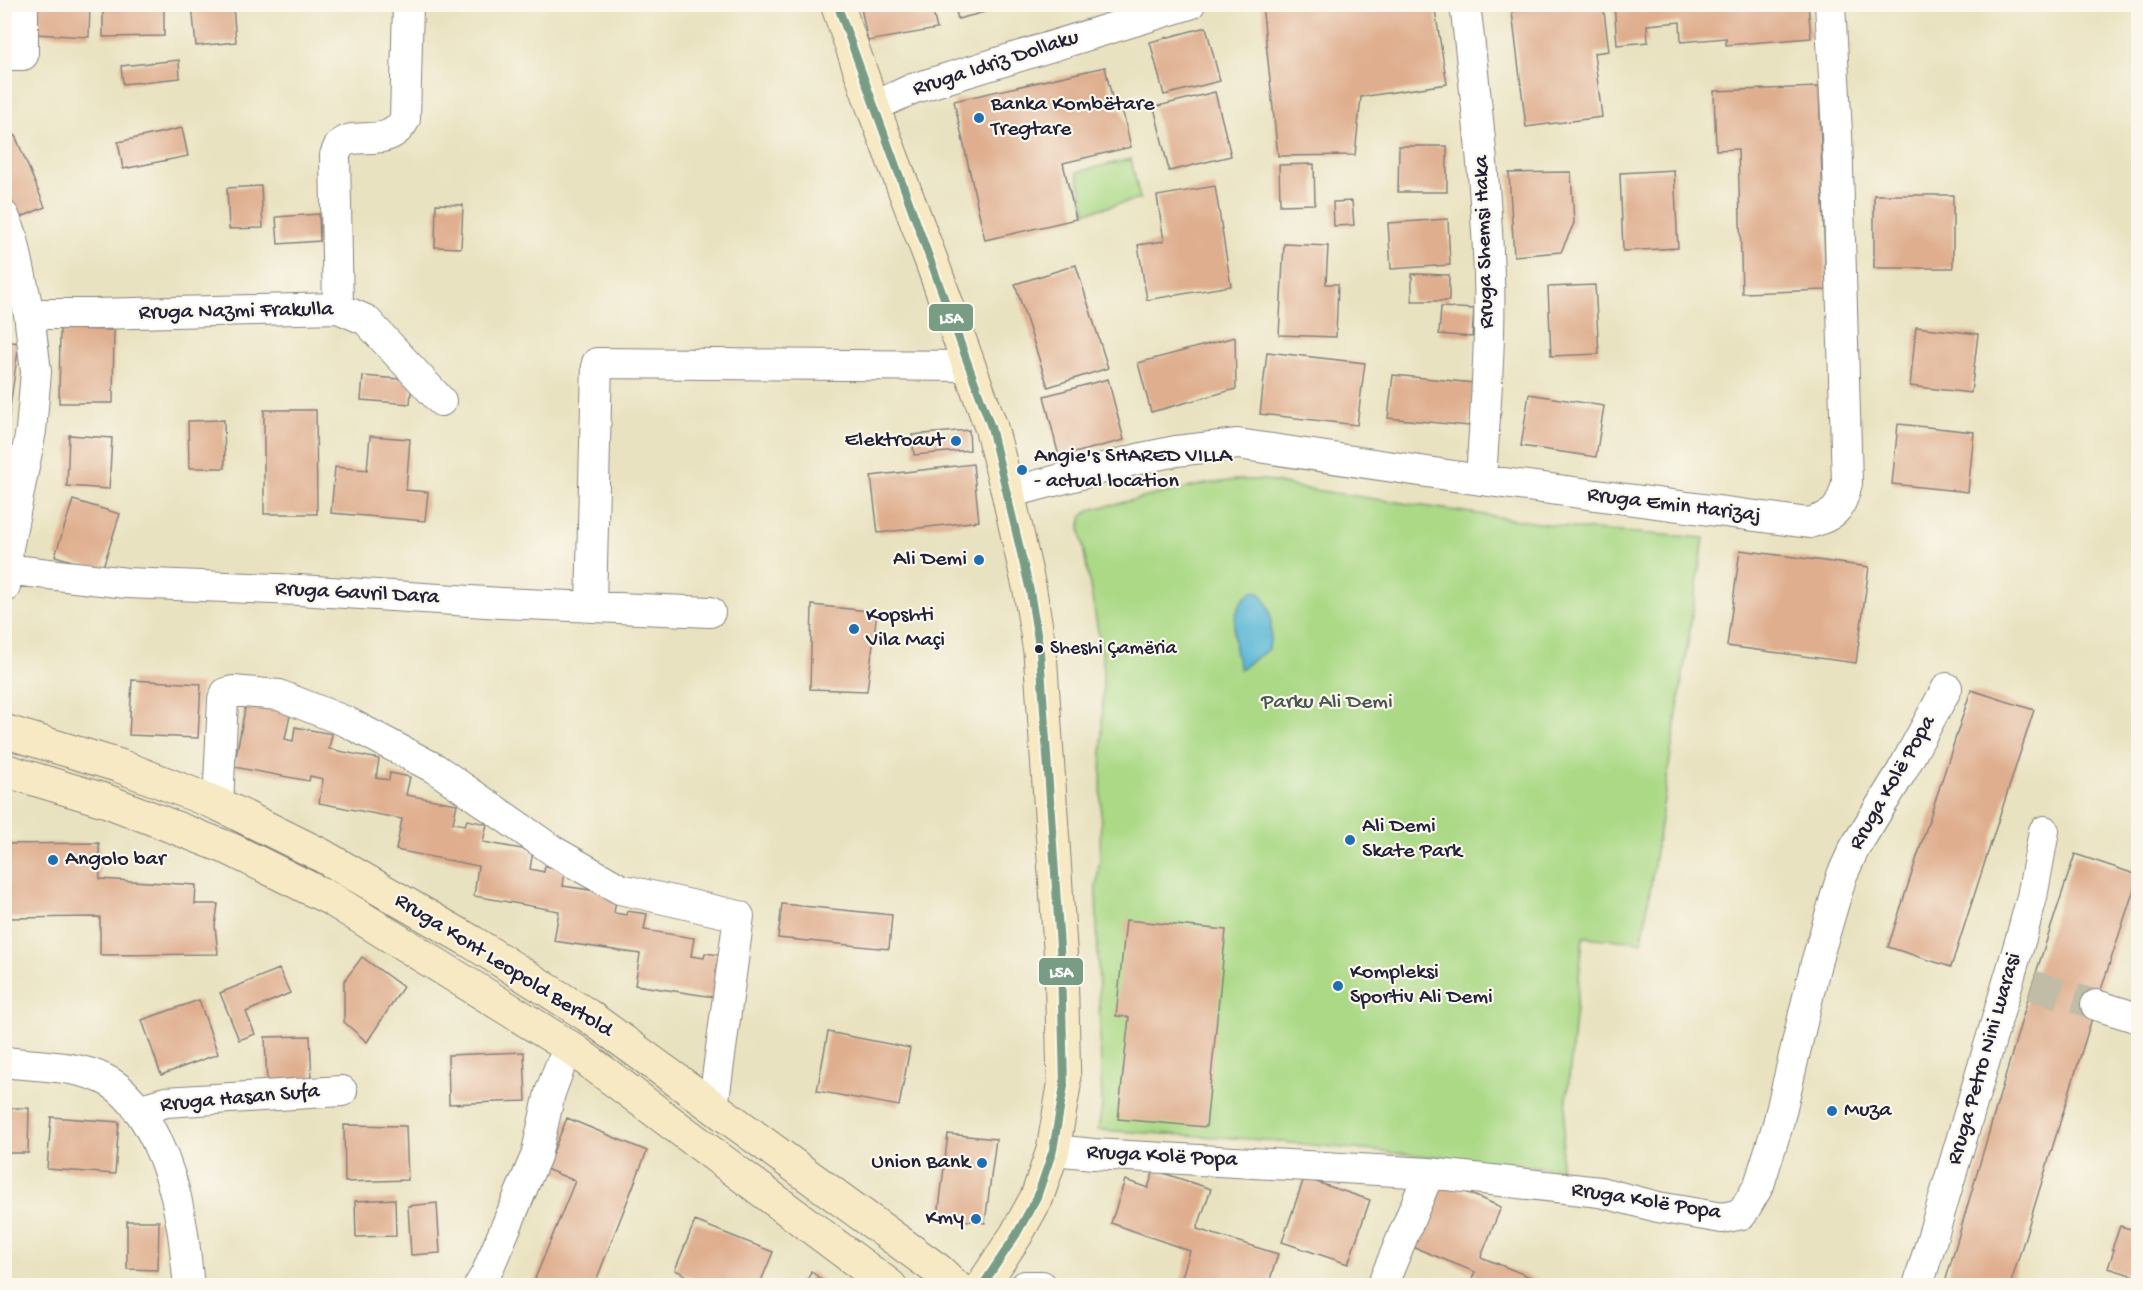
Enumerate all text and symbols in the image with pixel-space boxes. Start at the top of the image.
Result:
street label: Rruga Idriz Dollaku [910,25,1082,103]
place label: Banka Kombëtare Tregtare [989,92,1155,143]
marker: Banka Kombëtare Tregtare [972,111,986,125]
street label: Rruga Shemsi Haka [1469,154,1501,329]
street label: Rruga Nazmi Frakulla [138,297,334,327]
line badge: L5A [928,303,974,332]
text: L5A [939,311,964,330]
place label: Elektroaut [845,428,946,454]
marker: Elektroaut [949,434,963,448]
place label: Angie's SHARED VILLA - actual location [1034,444,1233,495]
marker: Angie's SHARED VILLA - actual location [1015,463,1029,477]
street label: Rruga Emin Harizaj [1586,482,1762,530]
place label: Ali Demi [893,547,967,573]
marker: Ali Demi [972,553,986,567]
street label: Rruga Gavril Dara [274,577,441,611]
place label: Kopshti Vila Maçi [865,603,945,654]
marker: Kopshti Vila Maçi [847,622,861,636]
place label: Sheshi Çamëria [1050,638,1177,661]
marker: Sheshi Çamëria [1033,643,1045,655]
park label: Parku Ali Demi [1260,690,1393,716]
street label: Rruga Kolë Popa [1844,710,1942,855]
place label: Ali Demi Skate Park [1362,814,1464,865]
marker: Ali Demi Skate Park [1343,833,1357,847]
place label: Angolo bar [65,847,168,873]
marker: Angolo bar [46,853,60,867]
street label: Rruga Kont Leopold Bertold [389,888,619,1045]
street label: Rruga Petro Nini Luarasi [1942,950,2028,1168]
line badge: L5A [1038,957,1084,986]
place label: Kompleksi Sportiv Ali Demi [1350,960,1493,1011]
text: L5A [1049,965,1074,984]
marker: Kompleksi Sportiv Ali Demi [1331,979,1345,993]
street label: Rruga Hasan Sufa [159,1079,322,1119]
place label: Muza [1844,1098,1892,1124]
marker: Muza [1825,1104,1839,1118]
street label: Rruga Kolë Popa [1086,1140,1239,1174]
place label: Union Bank [871,1150,972,1176]
marker: Union Bank [975,1156,989,1170]
street label: Rruga Kolë Popa [1569,1177,1723,1227]
place label: Kmy [925,1206,964,1232]
marker: Kmy [969,1212,983,1226]

